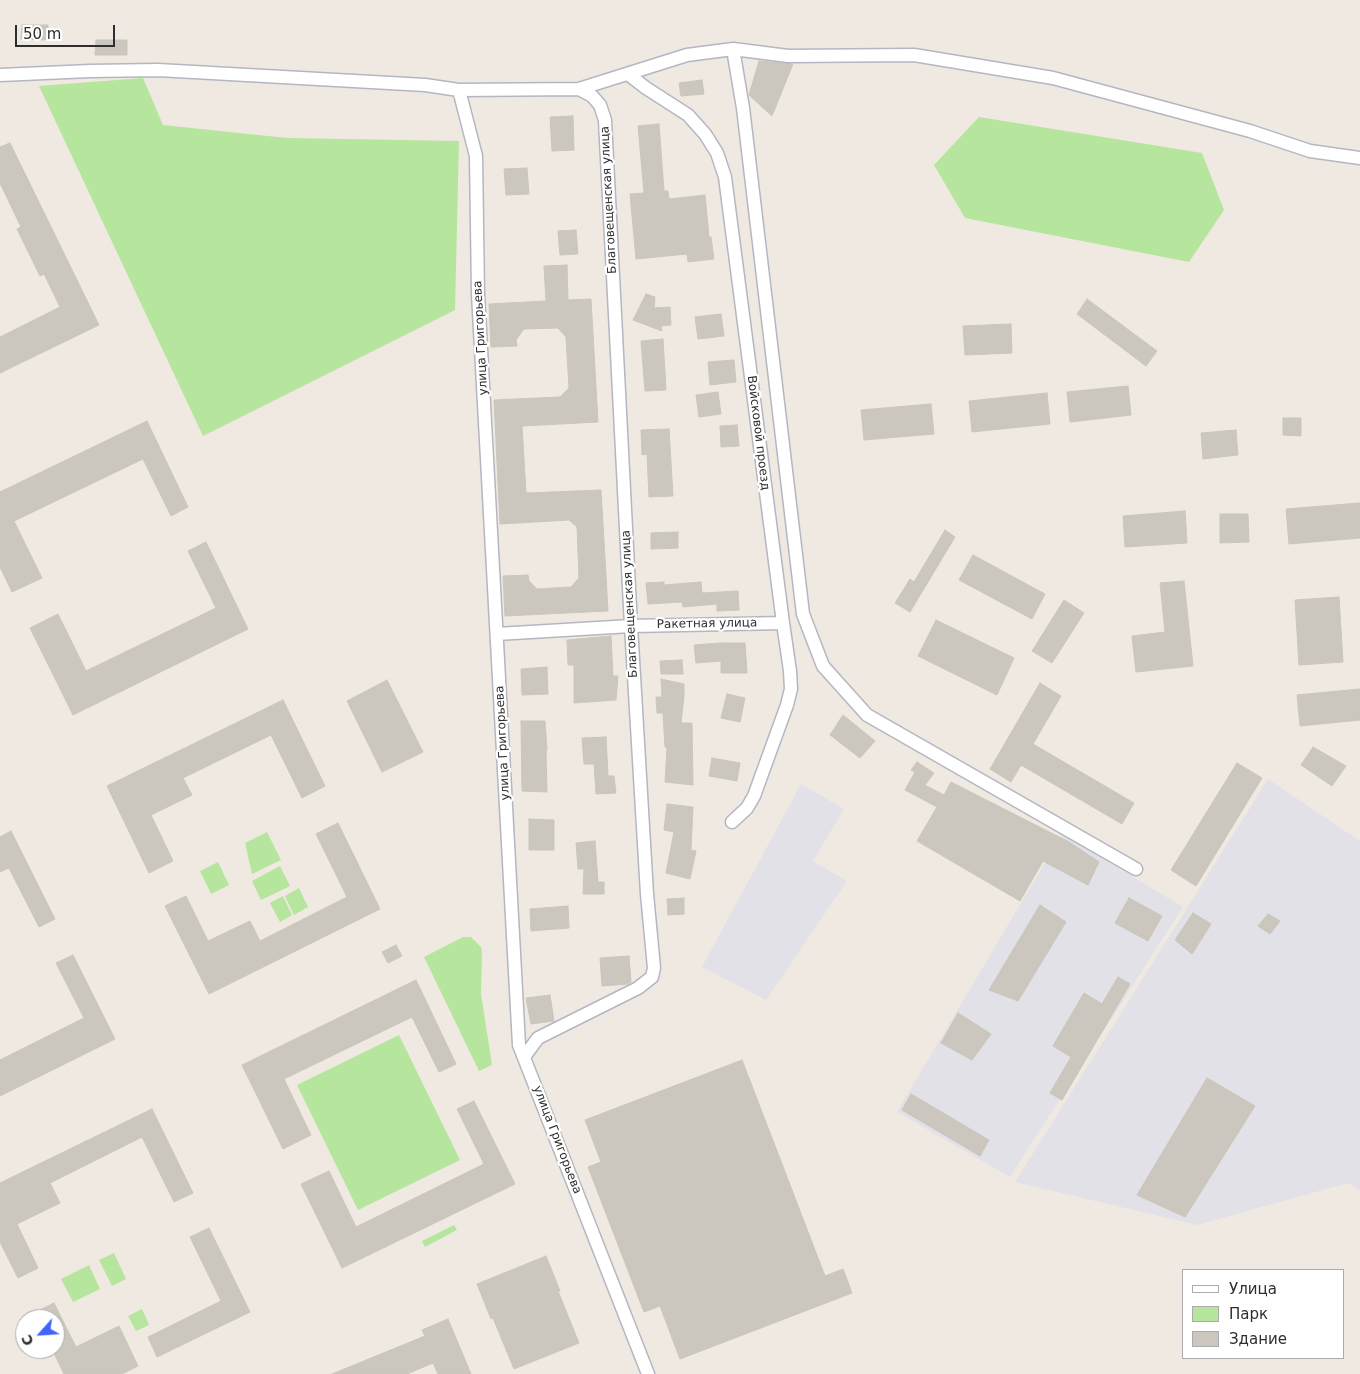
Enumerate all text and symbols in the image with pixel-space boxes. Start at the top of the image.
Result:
scale bar [18,15,118,47]
text: 50 m [23,25,61,43]
street label: Благовещенская улица [598,126,620,274]
street label: улица Григорьева [471,280,491,396]
street label: Войсковой проезд [744,375,772,491]
street label: Благовещенская улица [619,530,641,678]
street label: Ракетная улица [657,616,757,632]
street label: улица Григорьева [493,685,513,801]
street label: улица Григорьева [530,1084,584,1196]
legend [1182,1269,1345,1359]
text: Улица [1229,1280,1277,1298]
text: Парк [1229,1305,1268,1323]
north arrow [15,1309,65,1359]
text: Здание [1229,1330,1287,1348]
text: С [18,1332,37,1348]

